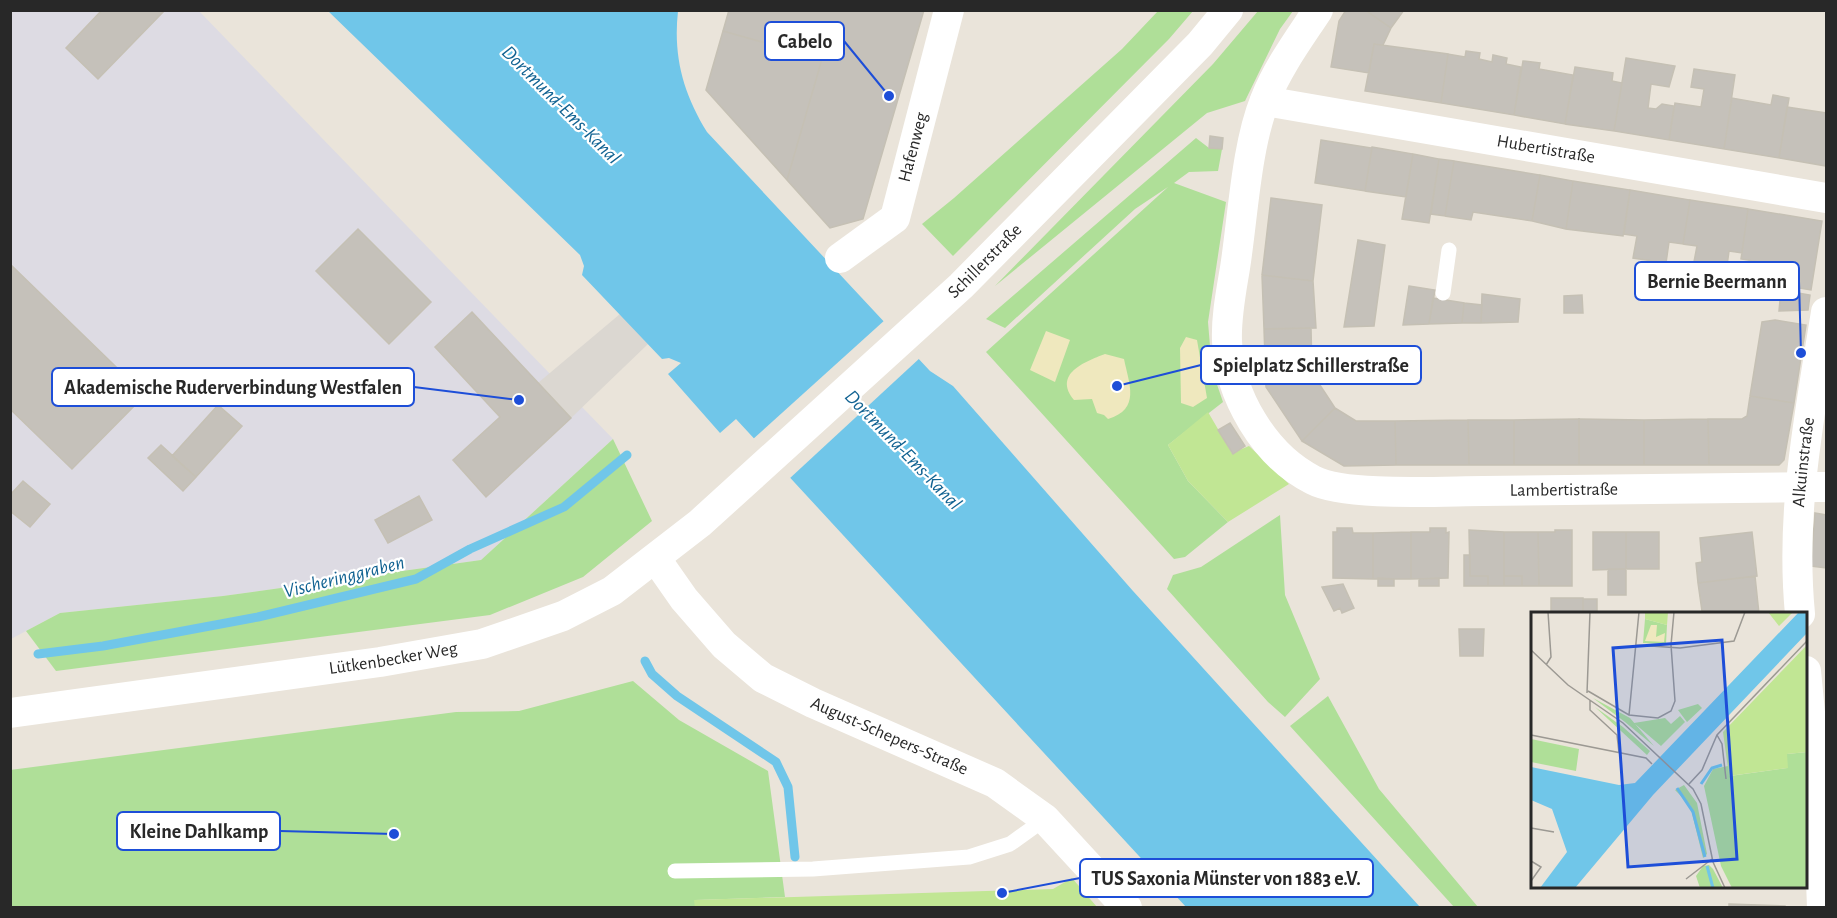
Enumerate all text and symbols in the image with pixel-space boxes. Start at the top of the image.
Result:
callout: Cabelo [765,22,844,60]
text: Cabelo [778,32,833,52]
water label: Dortmund-Ems-Kanal [498,42,624,168]
street label: Hafenweg [896,110,931,184]
street label: Hubertistraße [1495,132,1596,167]
street label: Schillerstraße [945,221,1026,302]
callout: Bernie Beermann [1635,262,1799,300]
text: Bernie Beermann [1647,272,1787,292]
callout: Spielplatz Schillerstraße [1201,346,1421,384]
text: Spielplatz Schillerstraße [1213,356,1409,376]
callout: Akademische Ruderverbindung Westfalen [52,368,414,406]
text: Akademische Ruderverbindung Westfalen [64,378,402,398]
water label: Dortmund-Ems-Kanal [841,386,965,514]
street label: Alkuinstraße [1790,416,1818,508]
street label: Lambertistraße [1510,481,1618,500]
water label: Vischeringgraben [281,552,407,602]
inset map [1531,612,1807,888]
street label: Lütkenbecker Weg [328,639,459,678]
street label: August-Schepers-Straße [808,694,970,779]
callout: Kleine Dahlkamp [117,812,280,850]
text: Kleine Dahlkamp [130,822,268,842]
callout: TUS Saxonia Münster von 1883 e.V. [1080,859,1373,897]
text: TUS Saxonia Münster von 1883 e.V. [1091,869,1361,889]

